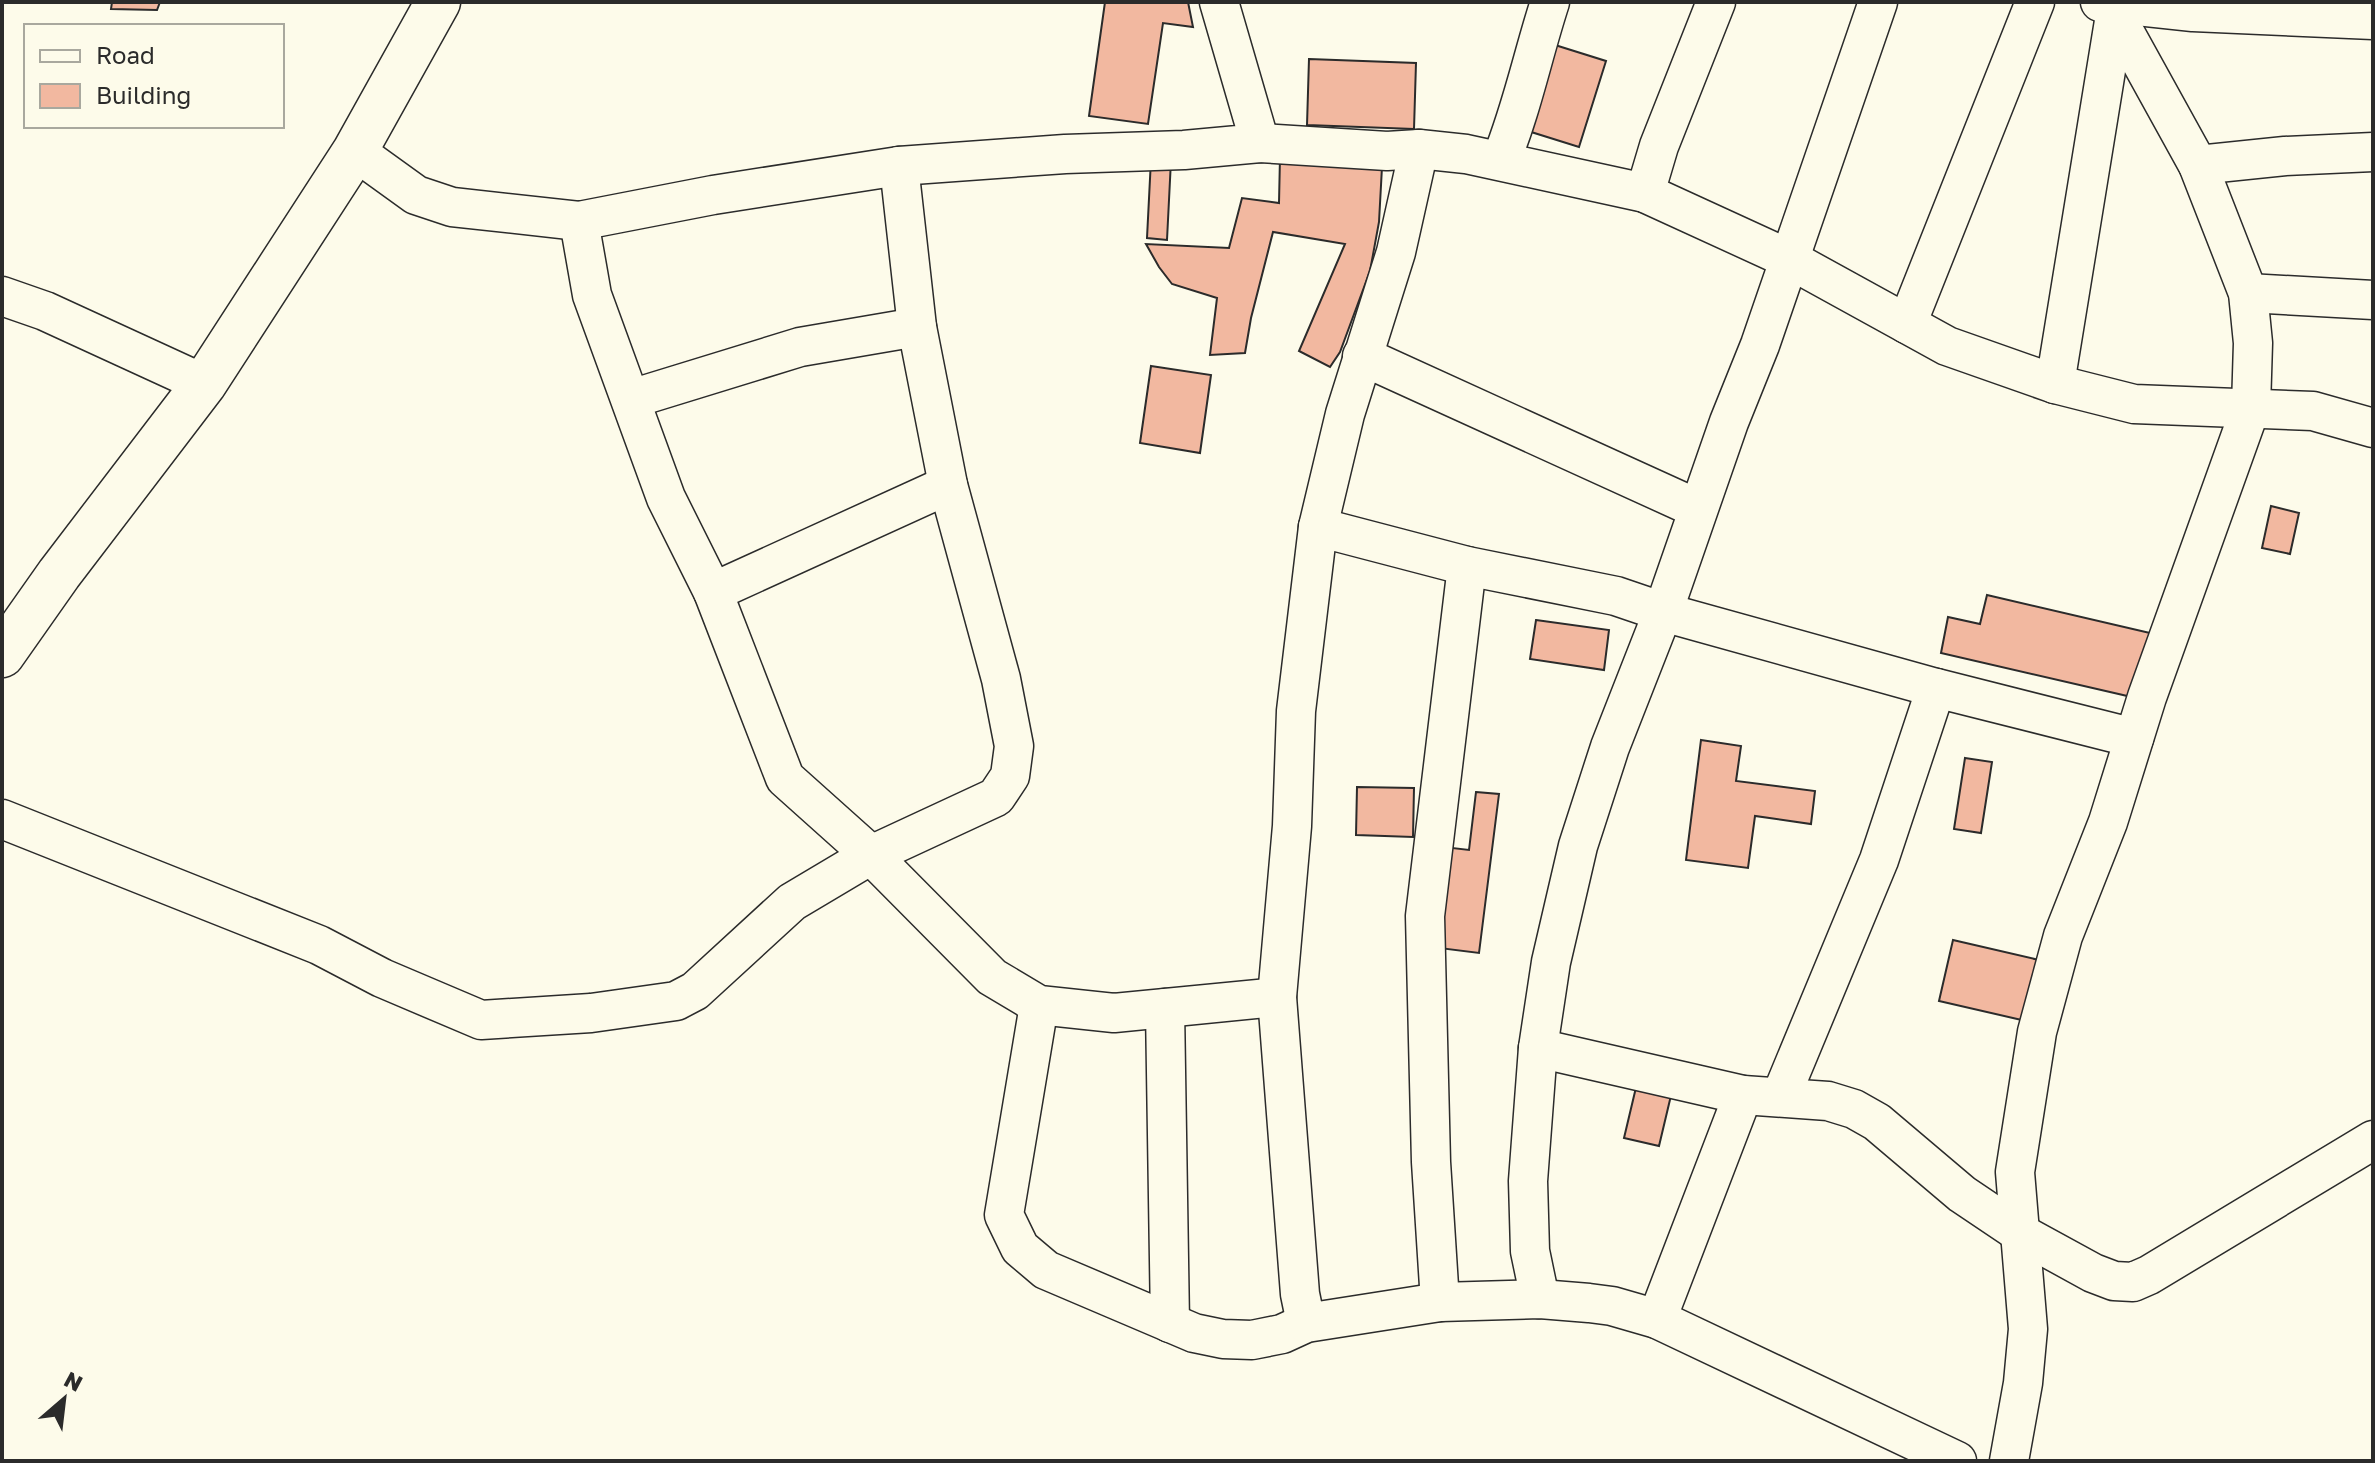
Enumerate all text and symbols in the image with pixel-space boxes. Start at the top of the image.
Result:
legend [24,24,284,128]
text: Road [96,40,155,69]
text: Building [96,80,191,109]
north arrow [24,1359,104,1439]
text: N [60,1365,87,1397]

